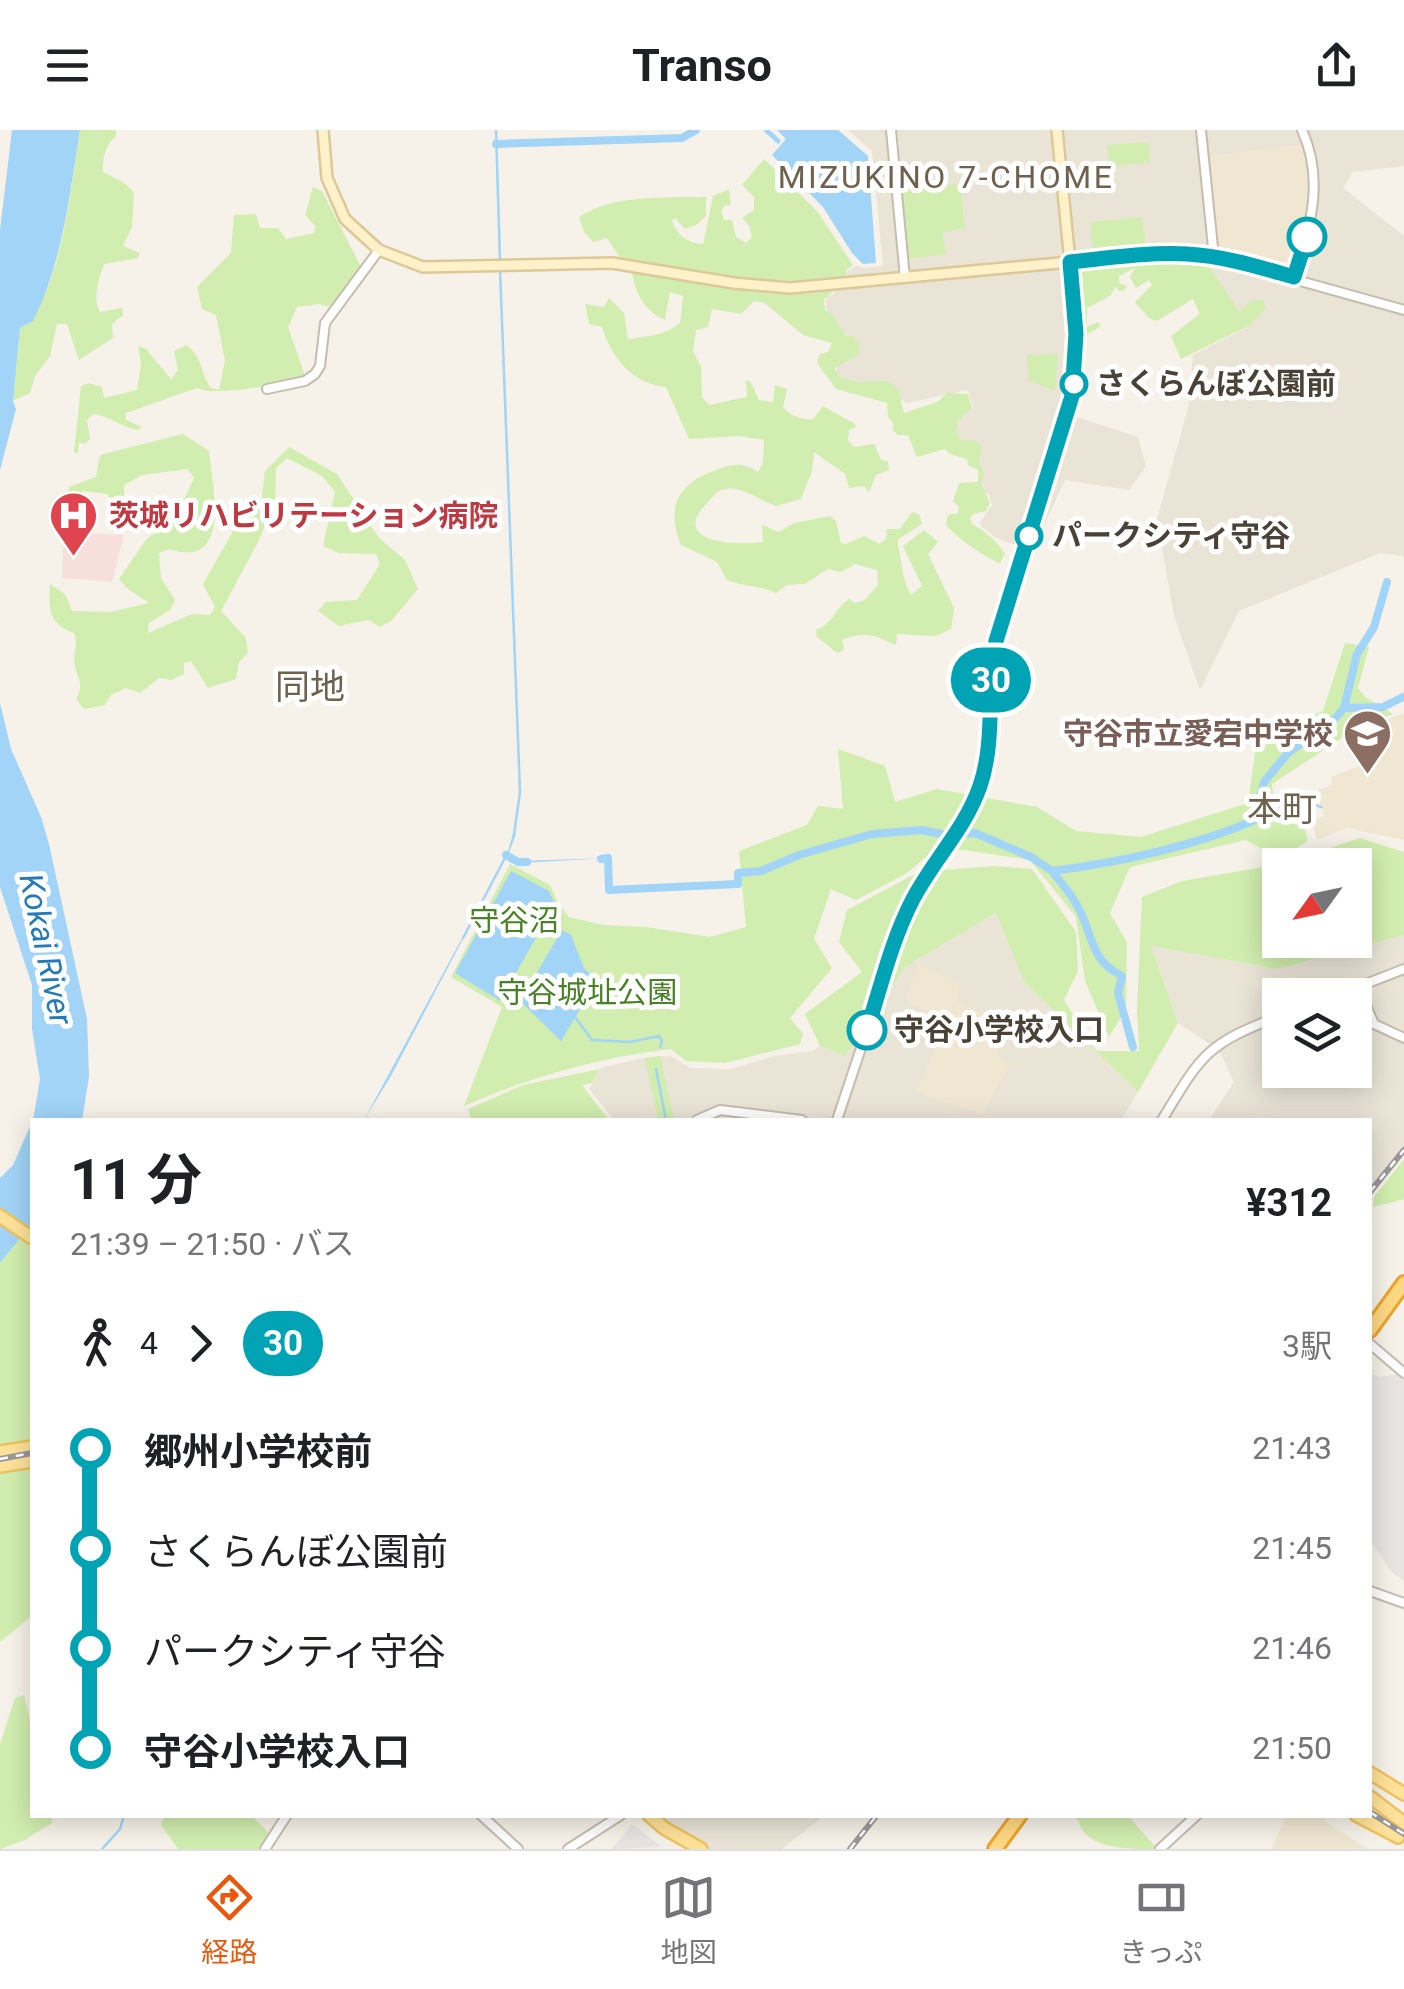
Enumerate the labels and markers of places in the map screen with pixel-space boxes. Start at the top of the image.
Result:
unlabelled marker [1288,218,1326,256]
place label: さくらんぼ公園前 [1096,366,1336,401]
marker: さくらんぼ公園前 [1061,371,1087,397]
hospital icon: 茨城リハビリテーション病院 [48,490,100,558]
place label: 茨城リハビリテーション病院 [109,498,498,533]
place label: パークシティ守谷 [1052,518,1290,553]
marker: パークシティ守谷 [1016,523,1042,549]
school or university icon: 守谷市立愛宕中学校 [1342,708,1394,776]
place label: 守谷市立愛宕中学校 [1063,716,1333,751]
marker: 守谷小学校入口 [848,1011,886,1049]
place label: 守谷小学校入口 [894,1012,1104,1047]

